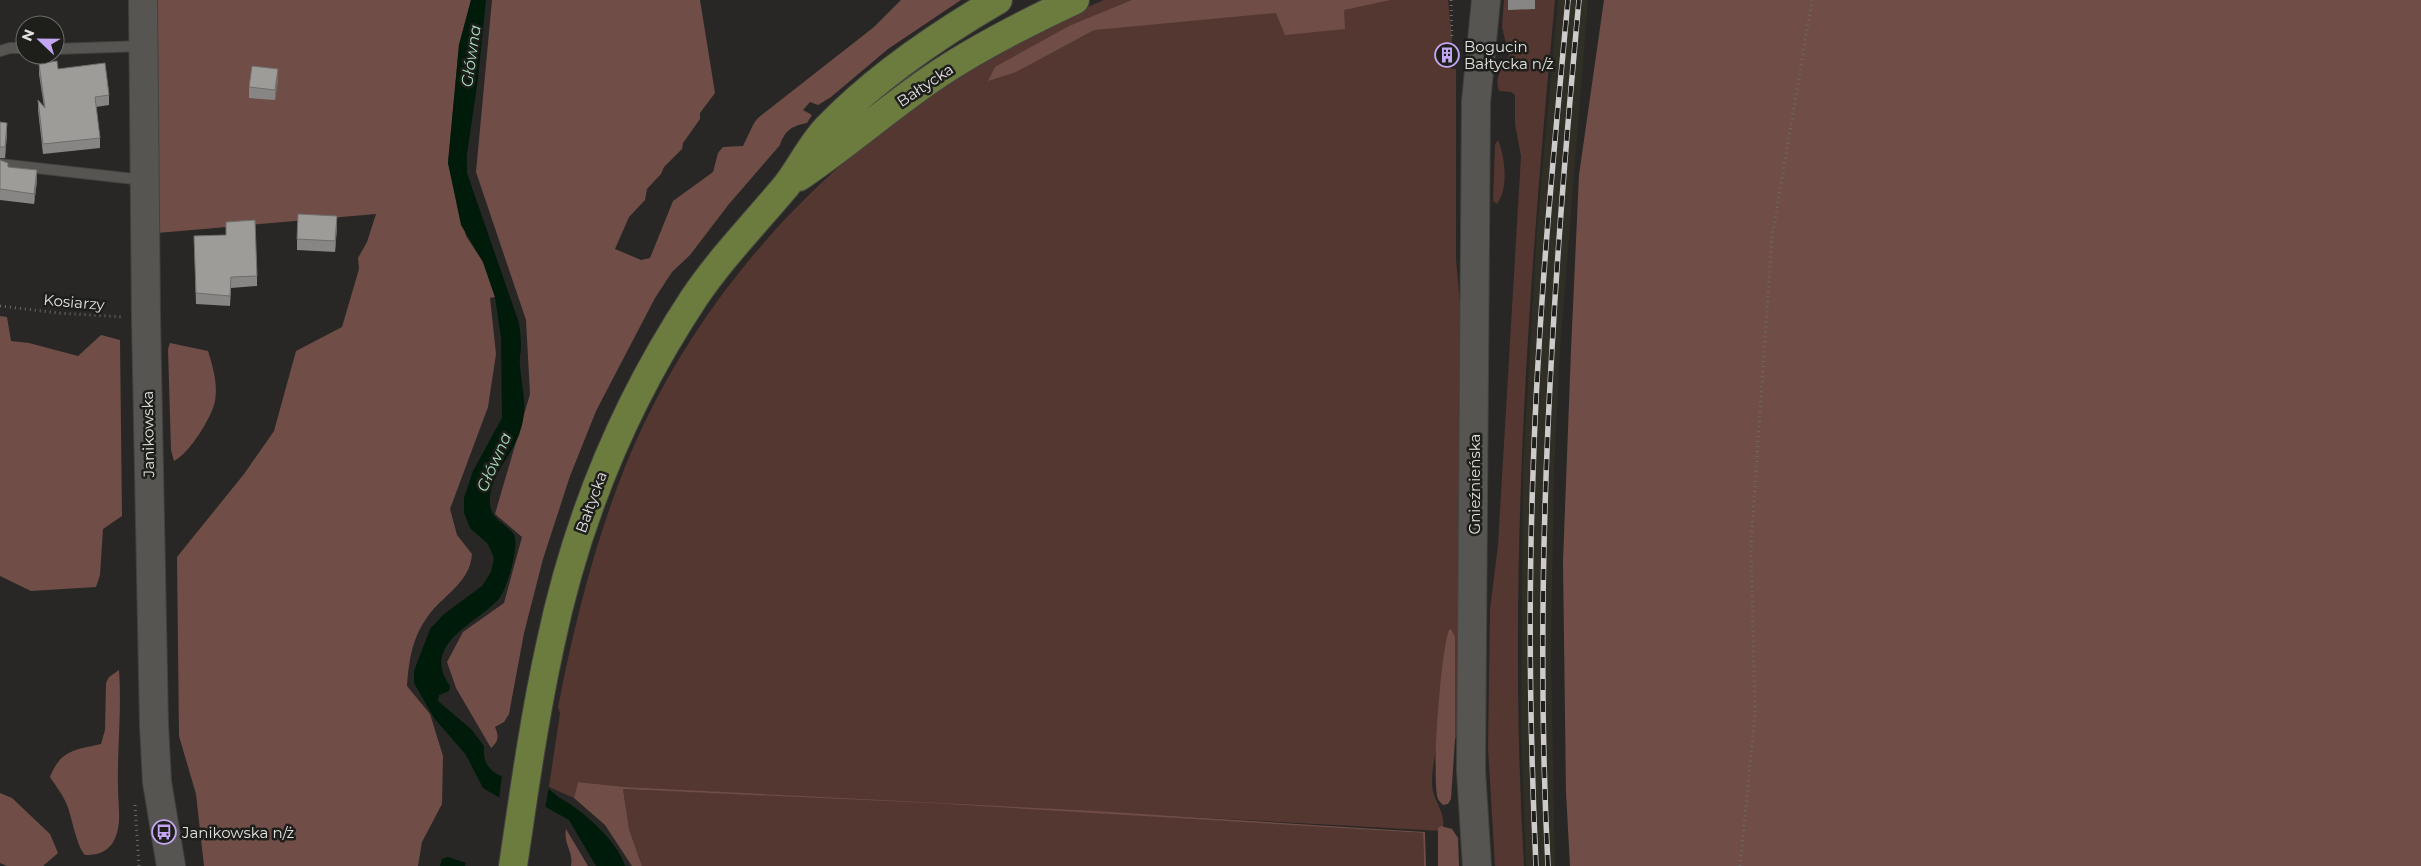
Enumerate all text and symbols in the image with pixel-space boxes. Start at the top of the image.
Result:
north arrow [15,15,65,65]
water label: Główna [457,23,485,88]
text: N [17,27,38,44]
place label: Bogucin Bałtycka n/ż [1464,37,1554,73]
building icon: Bogucin Bałtycka n/ż [1434,42,1460,68]
street label: Bałtycka [893,59,957,111]
street label: Kosiarzy [43,290,106,314]
street label: Janikowska [138,391,158,478]
water label: Główna [473,429,515,495]
street label: Gnieźnieńska [1465,434,1484,534]
street label: Bałtycka [571,469,611,535]
bus stop icon: Janikowska n/ż [151,819,177,845]
place label: Janikowska n/ż [181,823,295,842]

